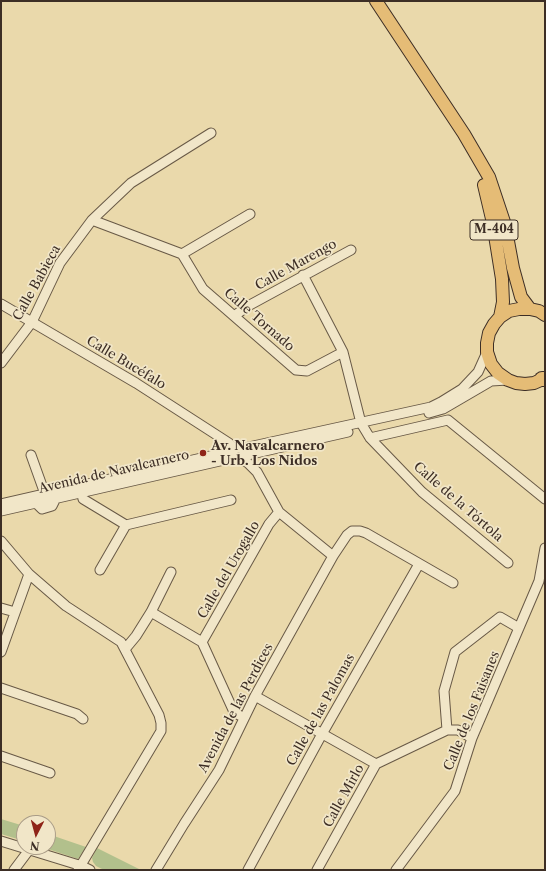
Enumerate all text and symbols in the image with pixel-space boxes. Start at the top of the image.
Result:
road number: M-404 [470,220,518,240]
street label: Calle Marengo [253,236,339,294]
street label: Calle Babieca [10,242,64,324]
street label: Calle Tornado [221,285,297,355]
street label: Calle Bucéfalo [83,333,169,393]
place label: Av. Navalcarnero - Urb. Los Nidos [211,438,325,469]
street label: Avenida de Navalcarnero [37,447,191,497]
marker: Av. Navalcarnero - Urb. Los Nidos [198,448,208,458]
street label: Calle de la Tórtola [410,459,506,545]
street label: Calle del Urogallo [195,518,263,622]
street label: Avenida de las Perdices [195,641,277,775]
street label: Calle de los Faisanes [441,649,503,773]
street label: Calle de las Palomas [284,651,358,769]
street label: Calle Mirlo [320,762,368,830]
north arrow [16,815,56,855]
text: N [29,838,40,853]

